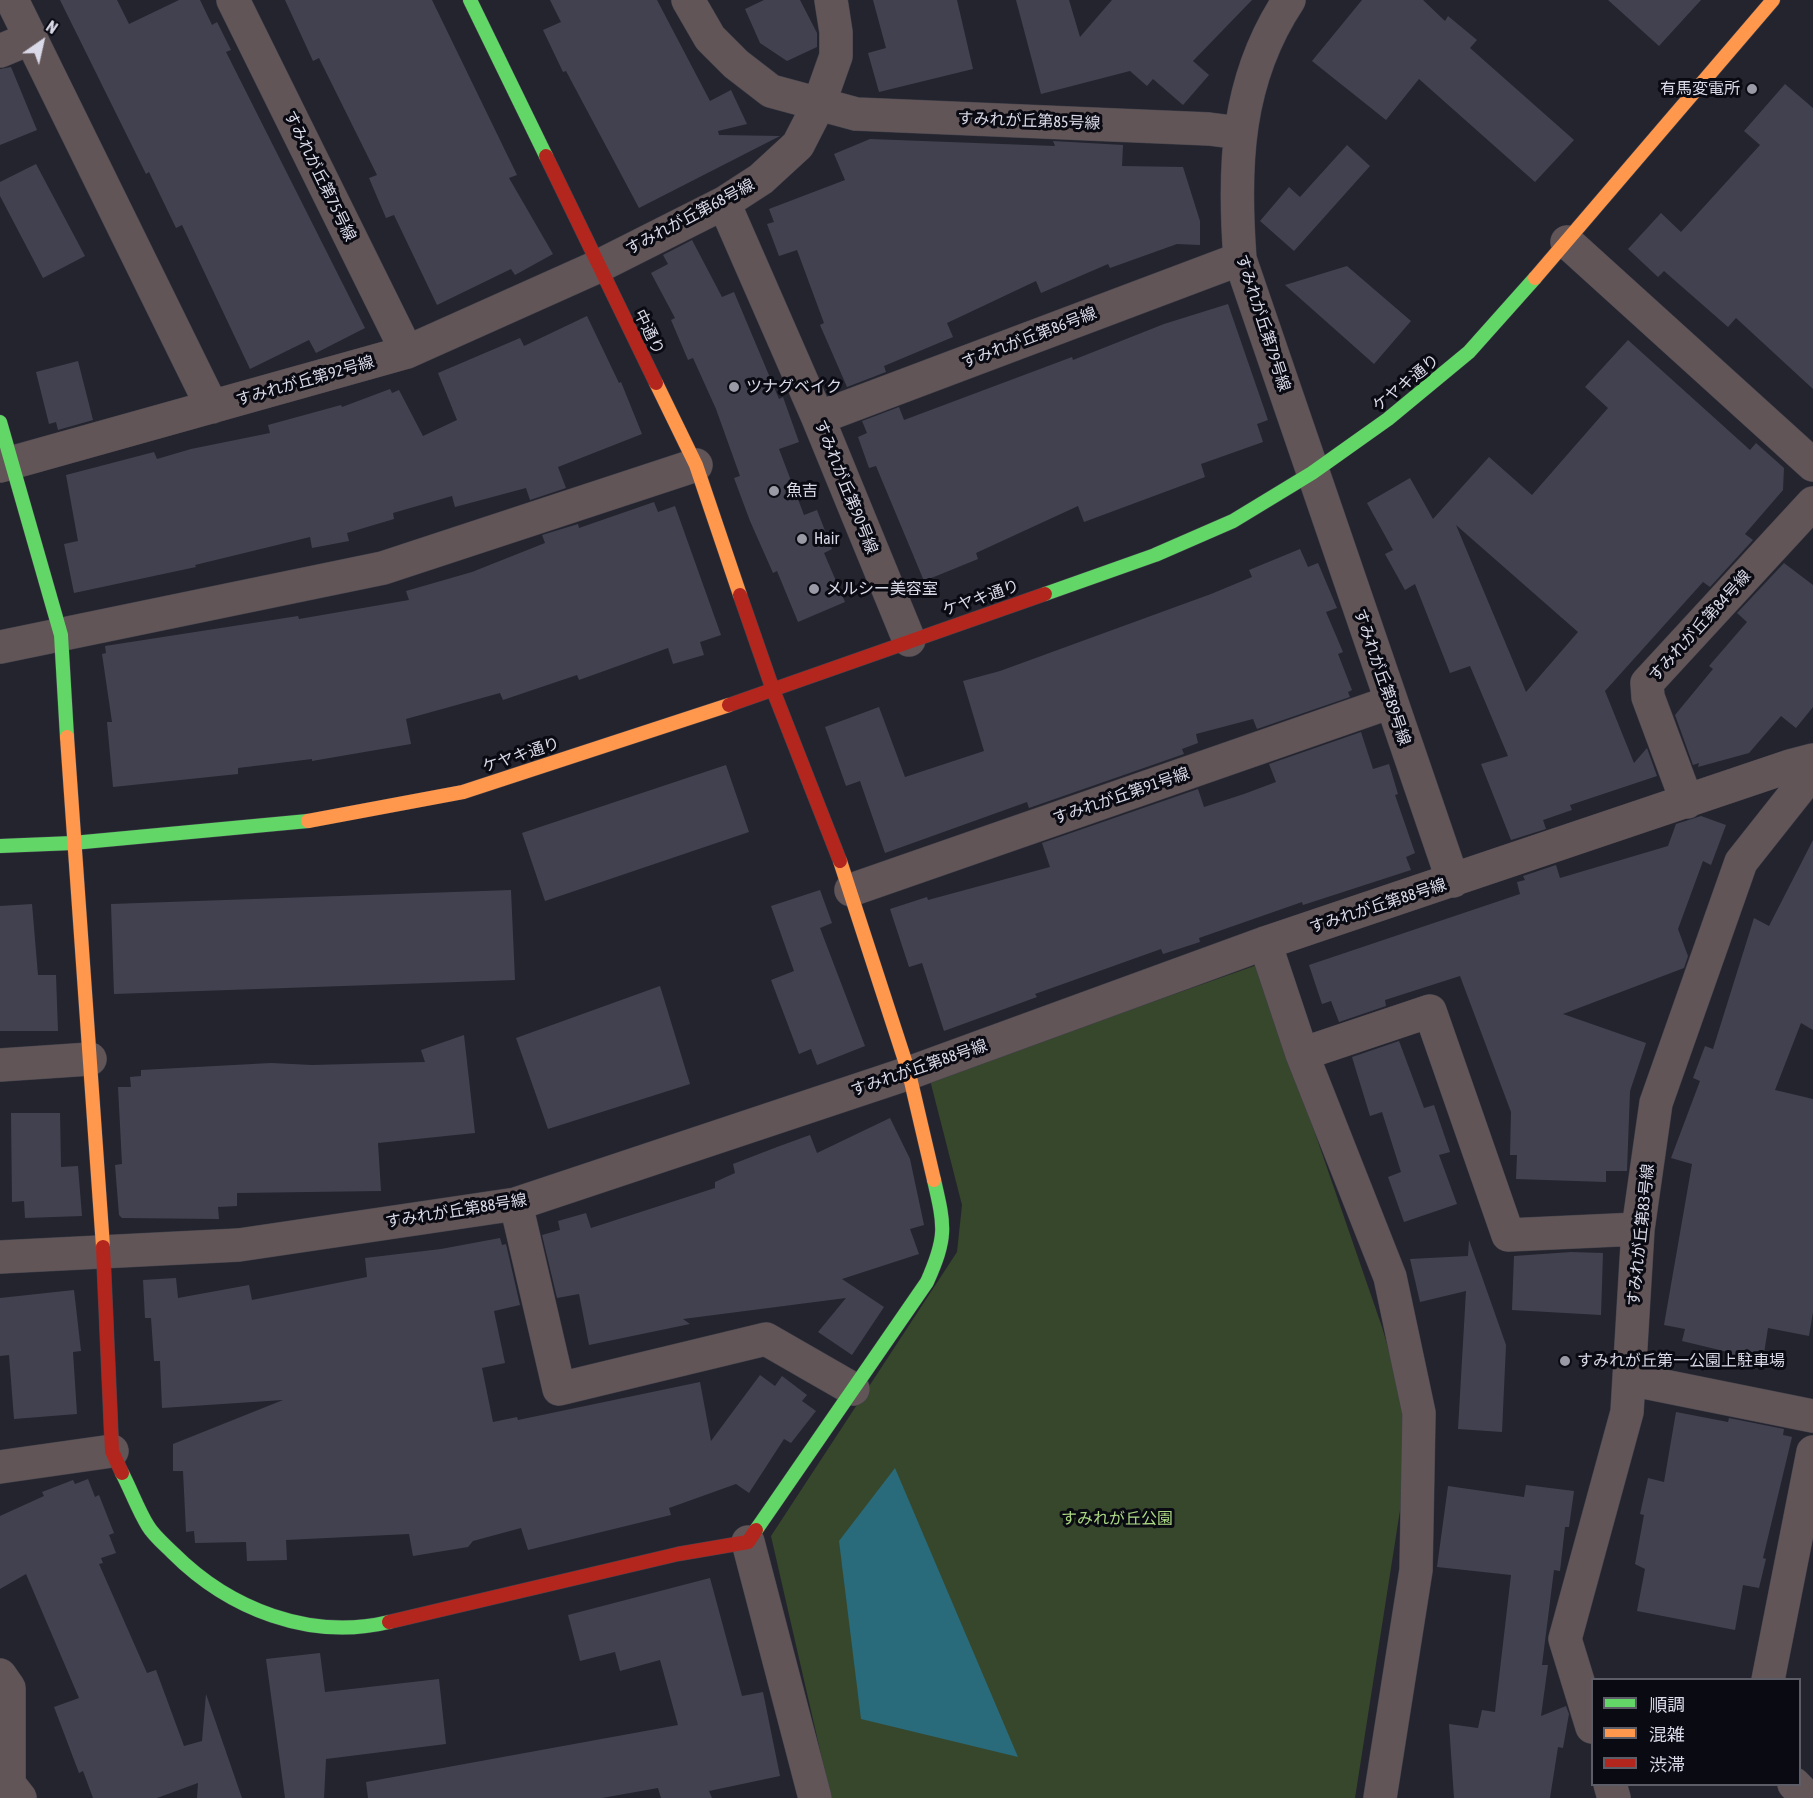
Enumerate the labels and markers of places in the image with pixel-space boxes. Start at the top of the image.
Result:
place label: 有馬変電所 [1660,79,1740,99]
marker: 有馬変電所 [1745,82,1759,96]
place label: ツナグベイク [746,377,842,397]
marker: ツナグベイク [727,380,741,394]
place label: 魚吉 [786,481,818,501]
marker: 魚吉 [767,484,781,498]
place label: Hair [814,529,839,549]
marker: Hair [795,532,809,546]
place label: メルシー美容室 [826,579,938,599]
marker: メルシー美容室 [807,582,821,596]
place label: すみれが丘第一公園上駐車場 [1577,1351,1785,1371]
marker: すみれが丘第一公園上駐車場 [1558,1354,1572,1368]

